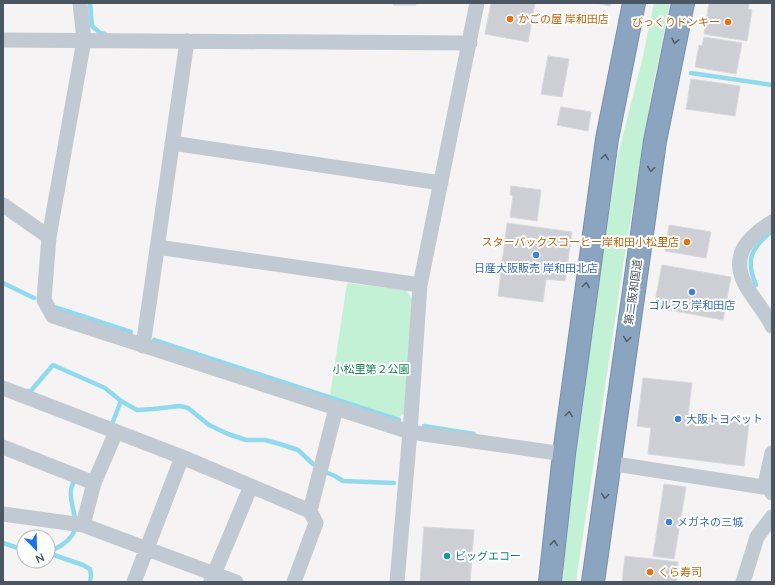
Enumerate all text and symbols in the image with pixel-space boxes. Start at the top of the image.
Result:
place label: かごの屋 岸和田店 [518,12,609,26]
marker: かごの屋 岸和田店 [505,14,515,24]
place label: びっくりドンキー [632,15,720,29]
marker: びっくりドンキー [723,17,733,27]
one-way arrow [672,38,680,44]
one-way arrow [600,153,609,160]
one-way arrow [647,166,656,172]
place label: スターバックスコーヒー岸和田小松里店 [481,235,679,249]
marker: スターバックスコーヒー岸和田小松里店 [682,237,692,247]
marker: 日産大阪販売 岸和田北店 [531,250,541,260]
street label: 第二阪和国道 [621,258,645,326]
place label: 日産大阪販売 岸和田北店 [474,261,598,275]
one-way arrow [581,282,590,288]
marker: ゴルフ5 岸和田店 [687,287,697,297]
place label: ゴルフ5 岸和田店 [649,298,735,312]
one-way arrow [623,336,632,342]
park label: 小松里第２公園 [333,362,410,376]
one-way arrow [564,411,573,417]
place label: 大阪トヨペット [686,412,763,426]
marker: 大阪トヨペット [673,414,683,424]
one-way arrow [601,493,610,499]
place label: メガネの三城 [677,515,743,529]
marker: メガネの三城 [664,517,674,527]
north arrow [16,529,56,569]
one-way arrow [549,540,558,546]
place label: ビッグエコー [455,549,521,563]
text: N [33,550,46,566]
marker: ビッグエコー [442,551,452,561]
place label: くら寿司 [658,565,702,579]
marker: くら寿司 [645,567,655,577]

